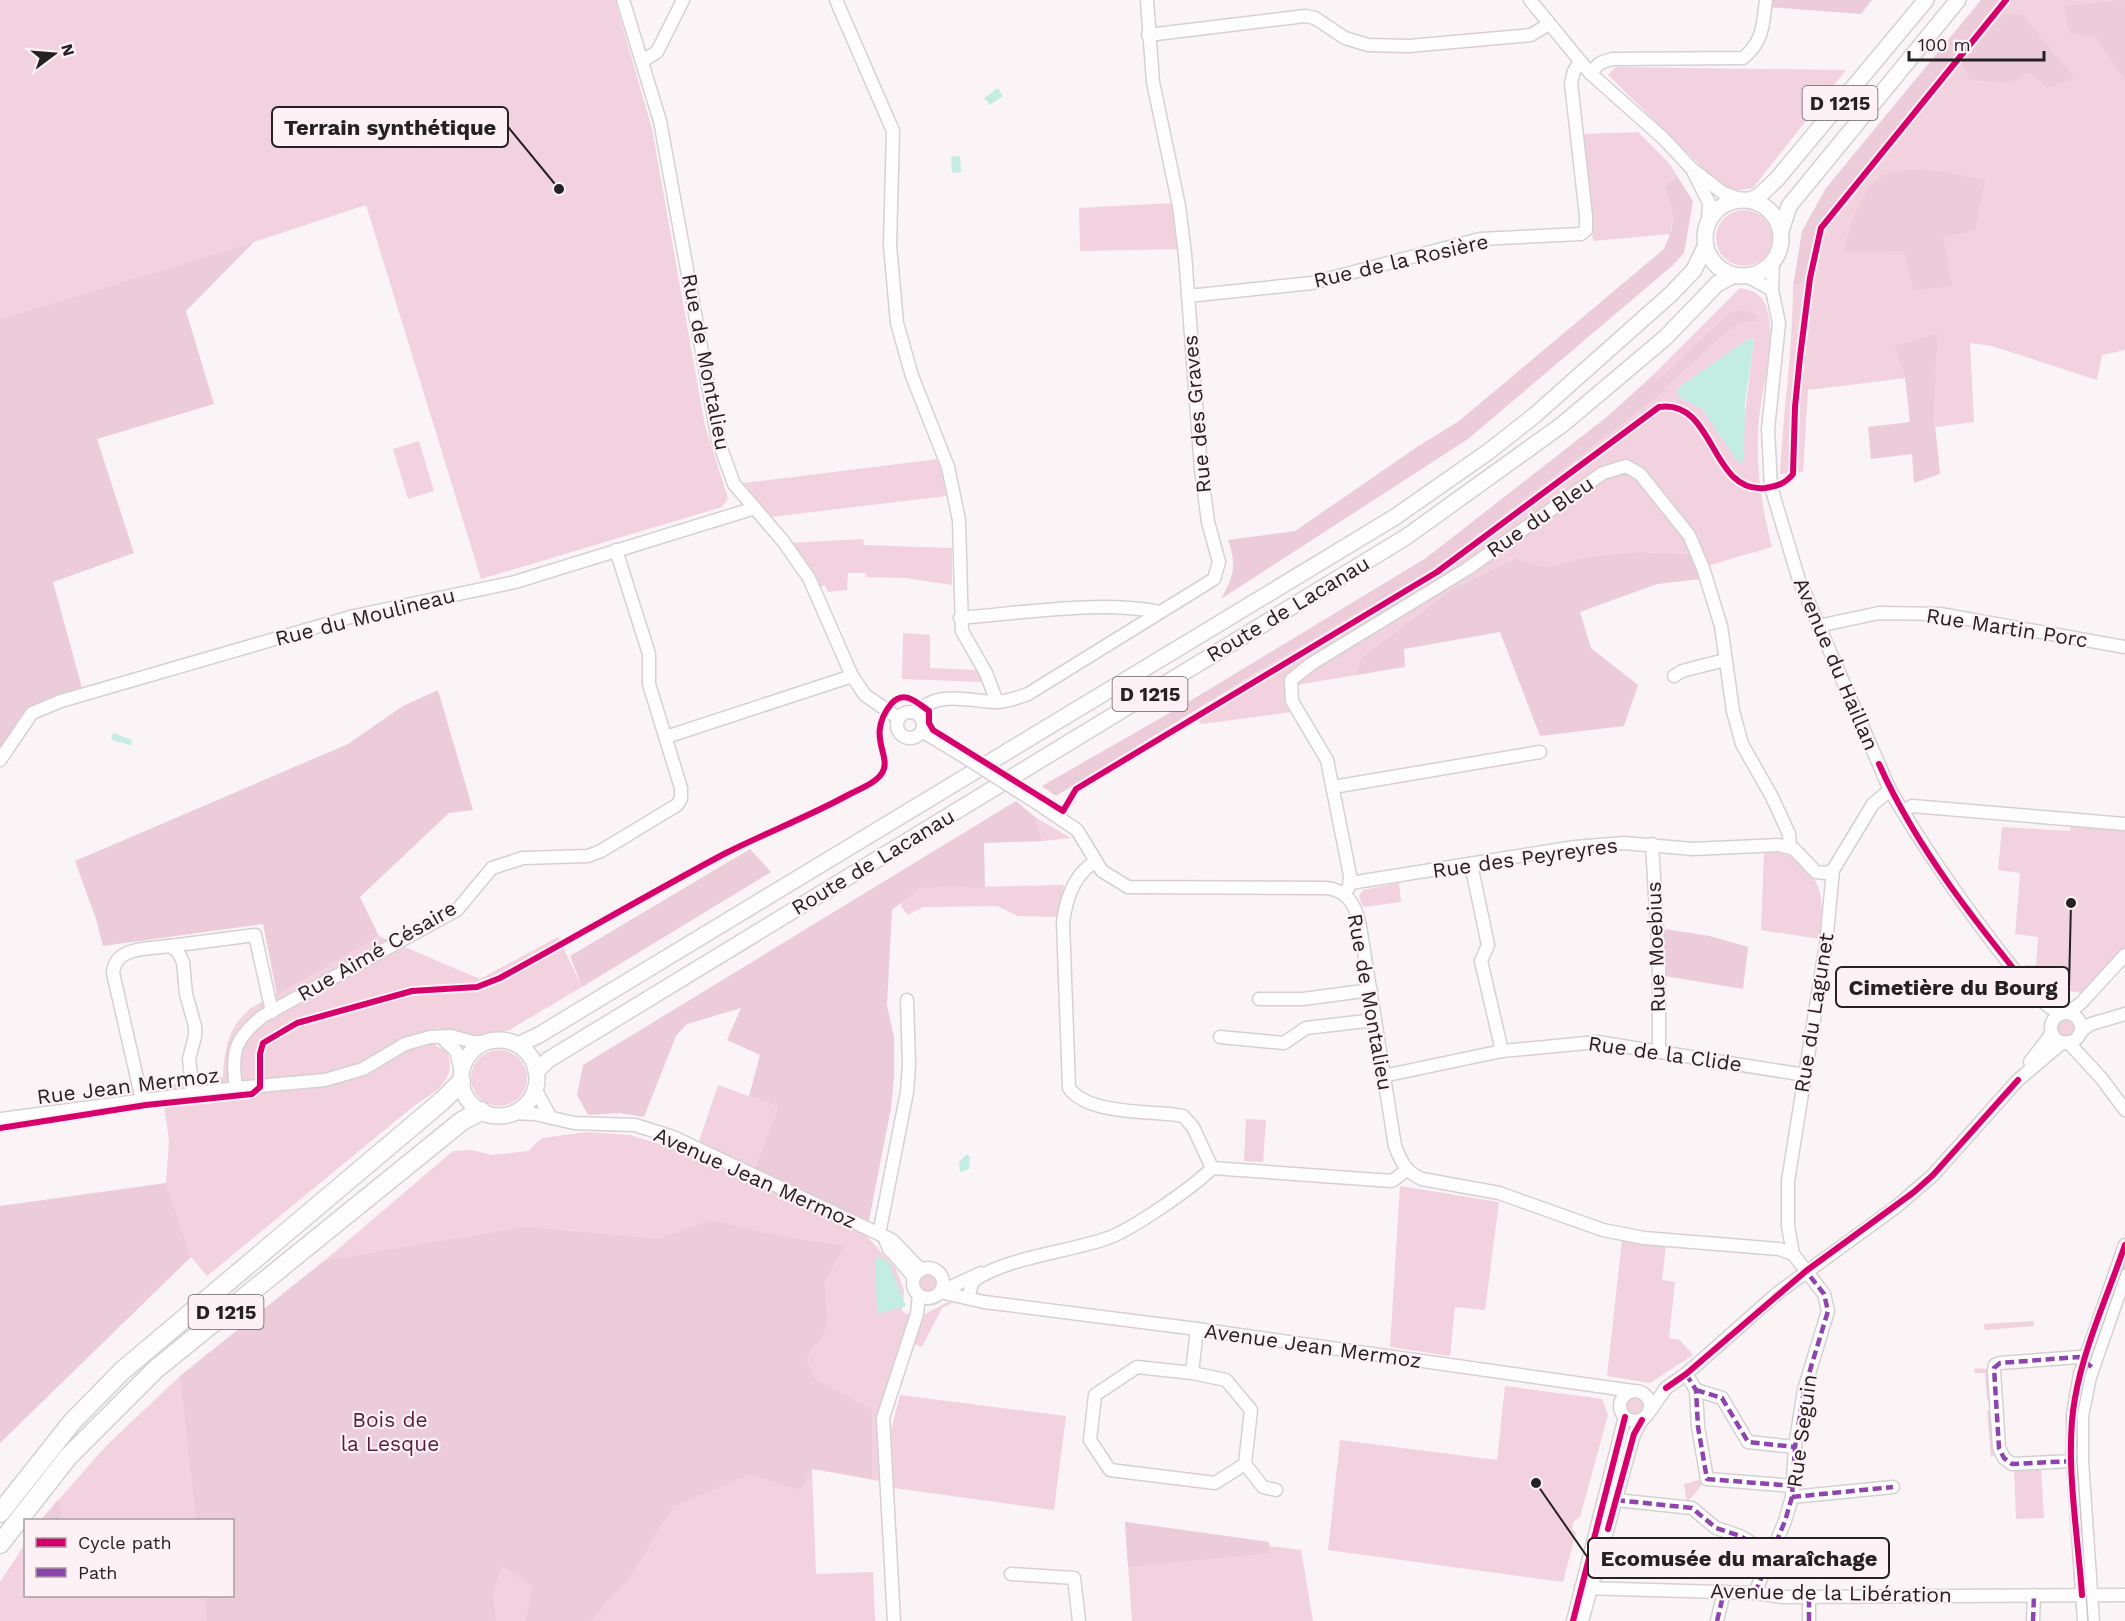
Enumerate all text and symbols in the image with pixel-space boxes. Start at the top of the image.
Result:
north arrow [24,24,84,84]
scale bar [1909,24,2044,62]
text: 100 m [1918,34,1971,55]
text: N [57,42,79,58]
road number: D 1215 [1802,86,1878,120]
callout: Terrain synthétique [272,107,508,147]
text: Terrain synthétique [284,115,496,140]
street label: Rue de la Rosière [1311,228,1491,293]
street label: Rue de Montalieu [677,271,736,452]
street label: Rue des Graves [1177,334,1216,494]
street label: Rue du Bleu [1482,471,1598,563]
street label: Route de Lacanau [1202,550,1374,667]
street label: Avenue du Haillan [1789,574,1884,754]
street label: Rue du Moulineau [272,582,457,651]
street label: Rue Martin Porc [1924,602,2090,653]
road number: D 1215 [1112,677,1188,711]
street label: Route de Lacanau [787,803,959,920]
street label: Rue des Peyreyres [1431,832,1619,883]
street label: Rue Moebius [1641,881,1670,1013]
street label: Rue Aimé Césaire [293,895,461,1006]
street label: Rue de Montalieu [1343,911,1398,1092]
street label: Rue du Lagunet [1789,931,1839,1095]
callout: Cimetière du Bourg [1836,967,2069,1007]
text: Cimetière du Bourg [1849,975,2058,1000]
street label: Rue de la Clide [1587,1030,1744,1077]
street label: Rue Jean Mermoz [35,1062,221,1109]
street label: Avenue Jean Mermoz [650,1122,860,1233]
road number: D 1215 [188,1295,264,1329]
street label: Avenue Jean Mermoz [1203,1318,1423,1373]
street label: Rue Seguin [1781,1373,1822,1489]
park label: Bois de la Lesque [341,1407,439,1456]
legend [24,1519,234,1597]
text: Cycle path [78,1532,172,1553]
callout: Ecomusée du maraîchage [1588,1538,1889,1578]
text: Ecomusée du maraîchage [1601,1546,1877,1571]
text: Path [78,1562,118,1583]
street label: Avenue de la Libération [1710,1578,1952,1607]

